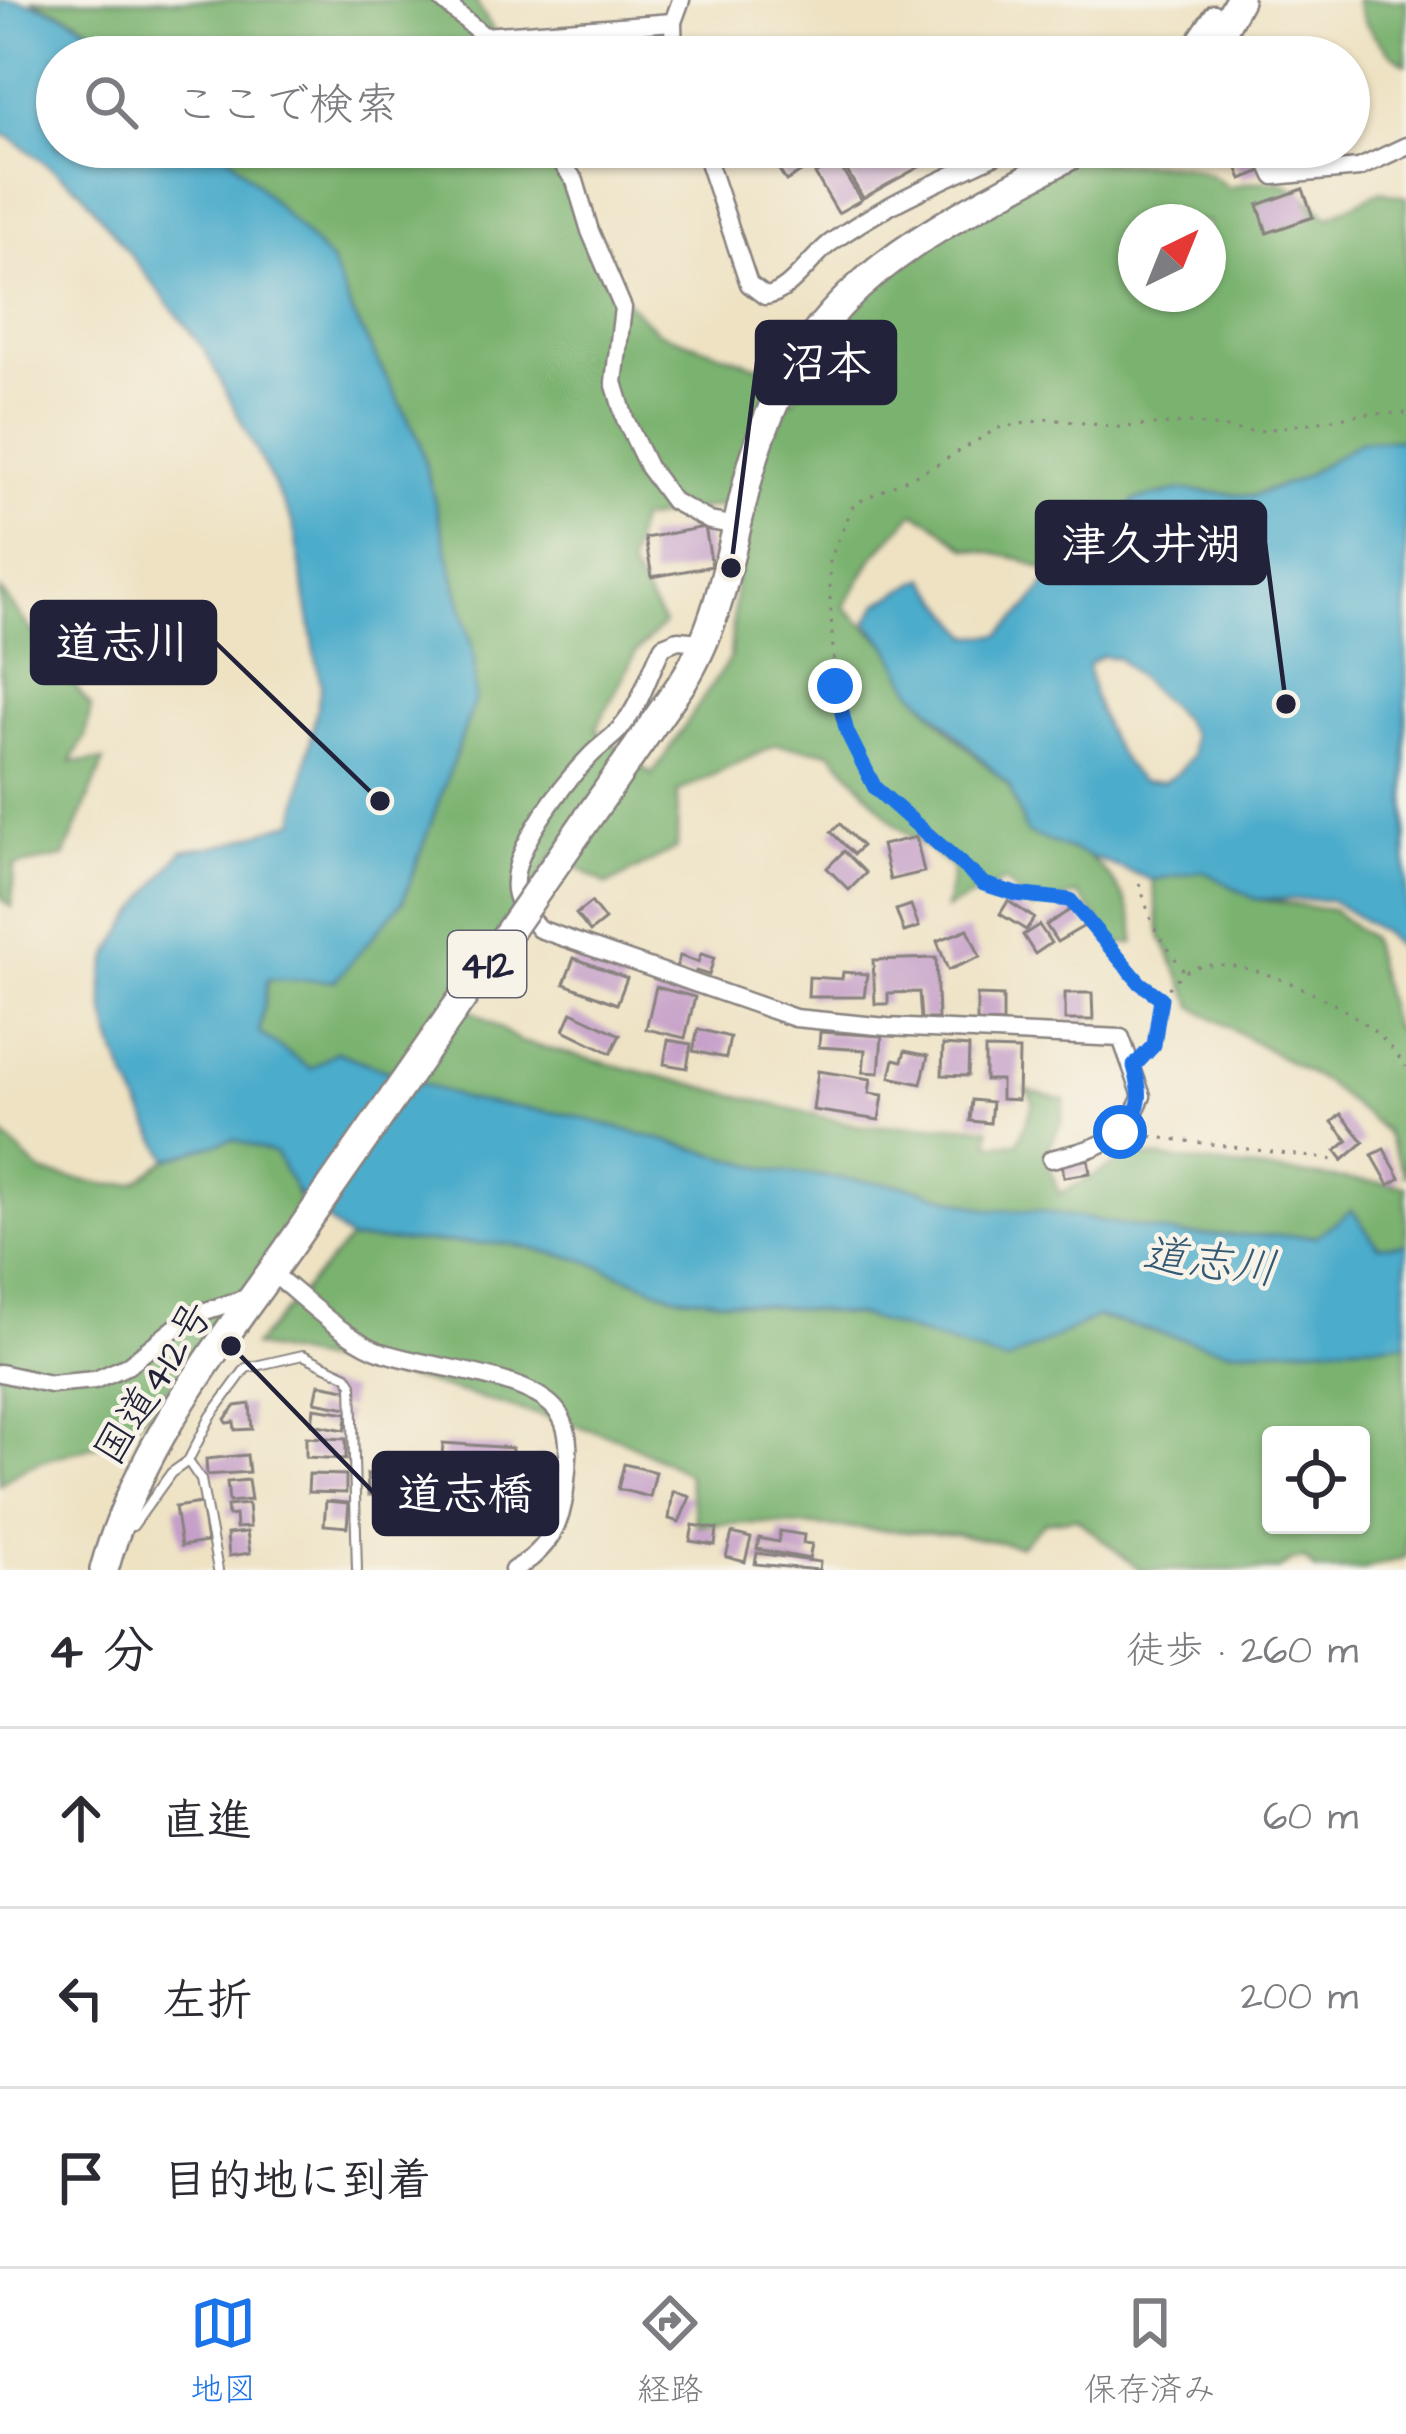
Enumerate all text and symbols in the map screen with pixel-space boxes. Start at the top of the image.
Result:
search box [36,36,1370,168]
icon: search [78,69,144,135]
text: ここで検索 [174,75,399,137]
north arrow [1118,204,1226,312]
callout: 沼本 [757,322,895,403]
text: 沼本 [781,334,871,396]
callout: 津久井湖 [1037,502,1265,583]
text: 津久井湖 [1061,515,1241,577]
callout: 道志川 [32,602,215,683]
text: 道志川 [55,614,191,676]
route end [808,659,862,713]
road number: 412 [448,931,526,997]
route start [1093,1105,1147,1159]
water label: 道志川 [1139,1224,1280,1302]
street label: 国道412号 [81,1290,228,1477]
map controls [1262,1426,1370,1534]
button: locate [1262,1426,1370,1534]
callout: 道志橋 [374,1453,557,1534]
text: 道志橋 [397,1465,533,1527]
text: 4 分 [48,1617,154,1688]
text: 徒歩 · 260 m [1126,1625,1358,1679]
icon: ahead [48,1785,114,1851]
text: 直進 [162,1791,252,1853]
text: 60 m [1263,1791,1358,1845]
icon: left [48,1965,114,2031]
text: 左折 [162,1971,252,2033]
text: 200 m [1241,1971,1358,2025]
icon: arrive [48,2145,114,2211]
text: 目的地に到着 [162,2151,432,2213]
tab: 地図 [190,2290,256,2413]
tab: 経路 [637,2290,703,2413]
tab: 保存済み [1084,2290,1216,2413]

